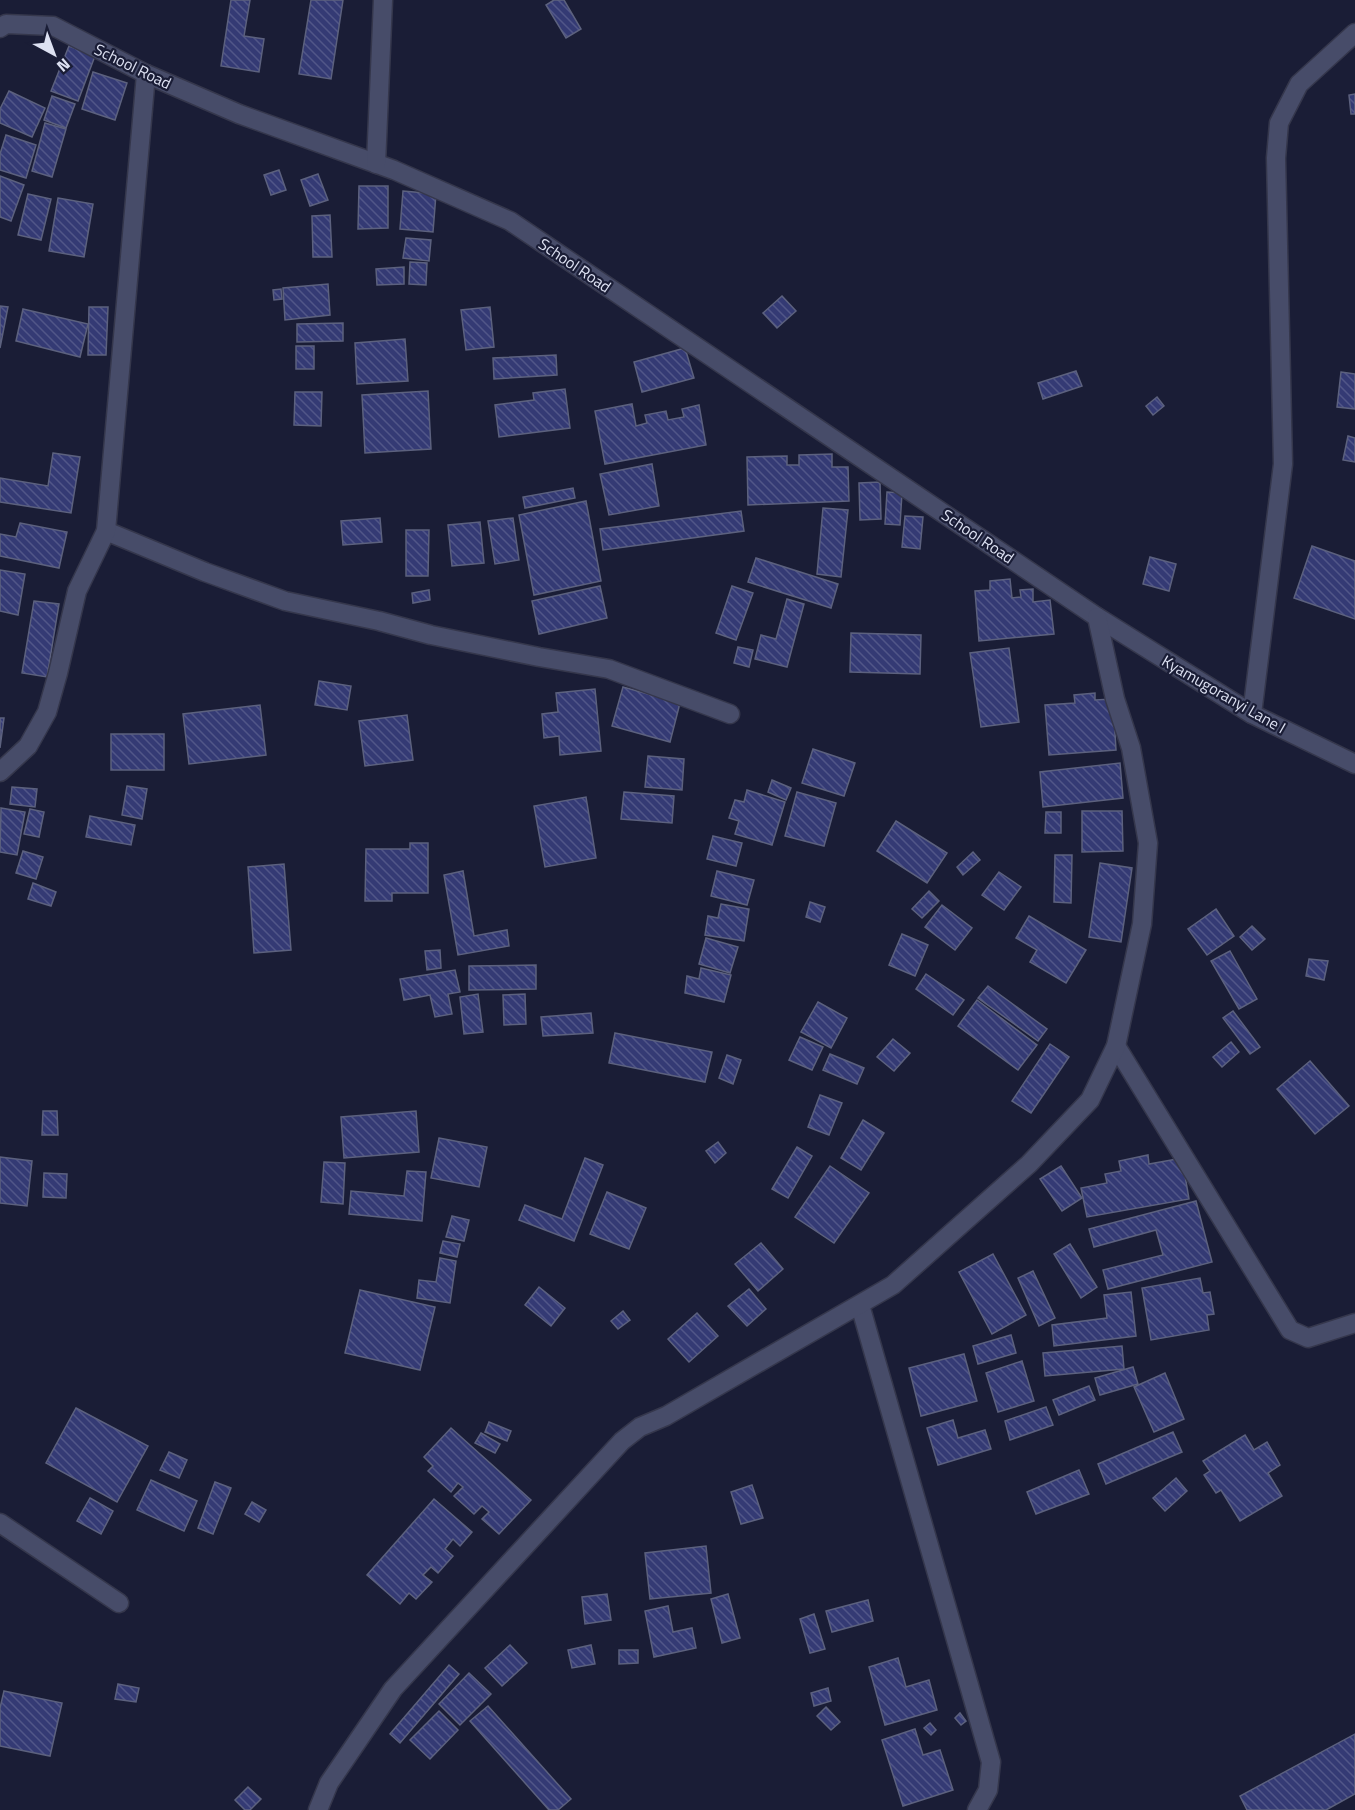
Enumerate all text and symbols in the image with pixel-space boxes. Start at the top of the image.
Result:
north arrow [24,24,84,84]
street label: School Road [90,37,176,95]
text: N [52,53,76,78]
street label: School Road [534,232,616,298]
street label: School Road [937,503,1019,569]
street label: Kyamugoranyi Lane I [1158,649,1290,739]

